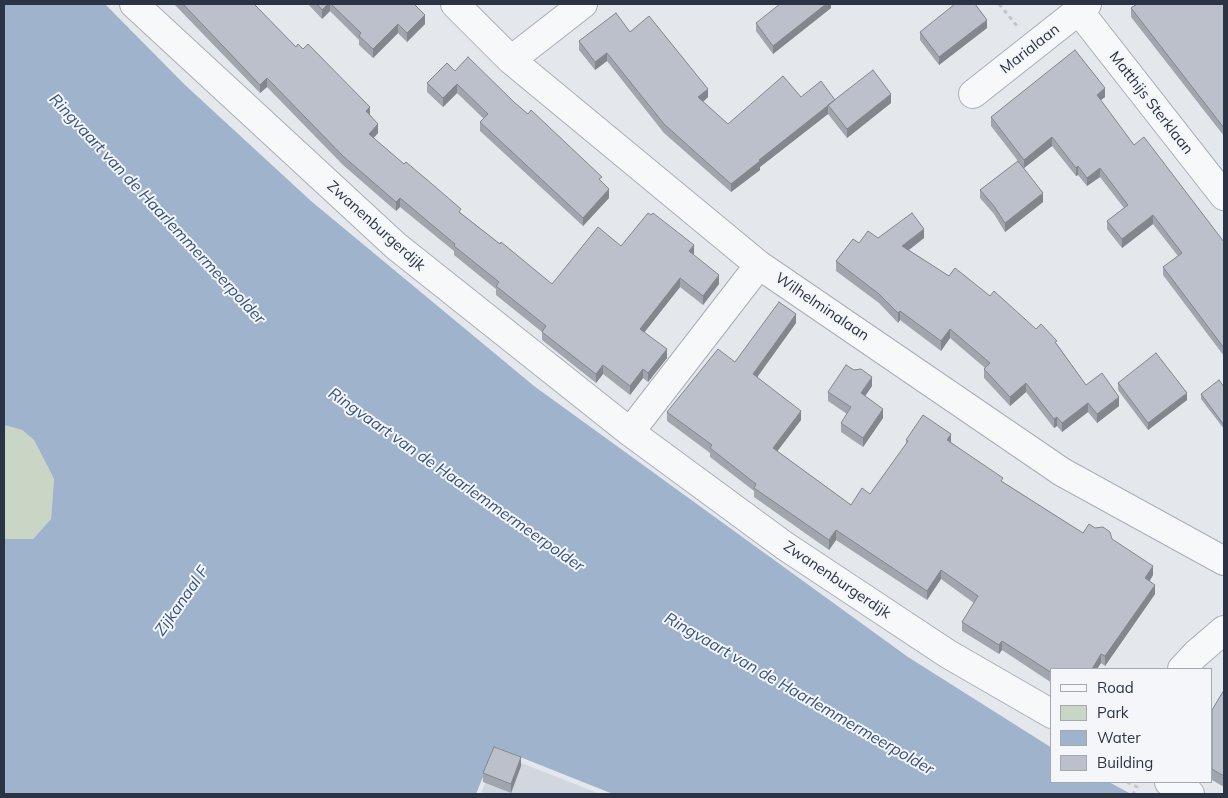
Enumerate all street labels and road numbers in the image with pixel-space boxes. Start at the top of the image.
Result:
street label: Marialaan [997,20,1063,78]
street label: Matthijs Sterklaan [1105,48,1197,158]
street label: Zwanenburgerdijk [323,177,429,275]
street label: Wilhelminalaan [772,269,872,345]
street label: Zwanenburgerdijk [780,537,894,623]

